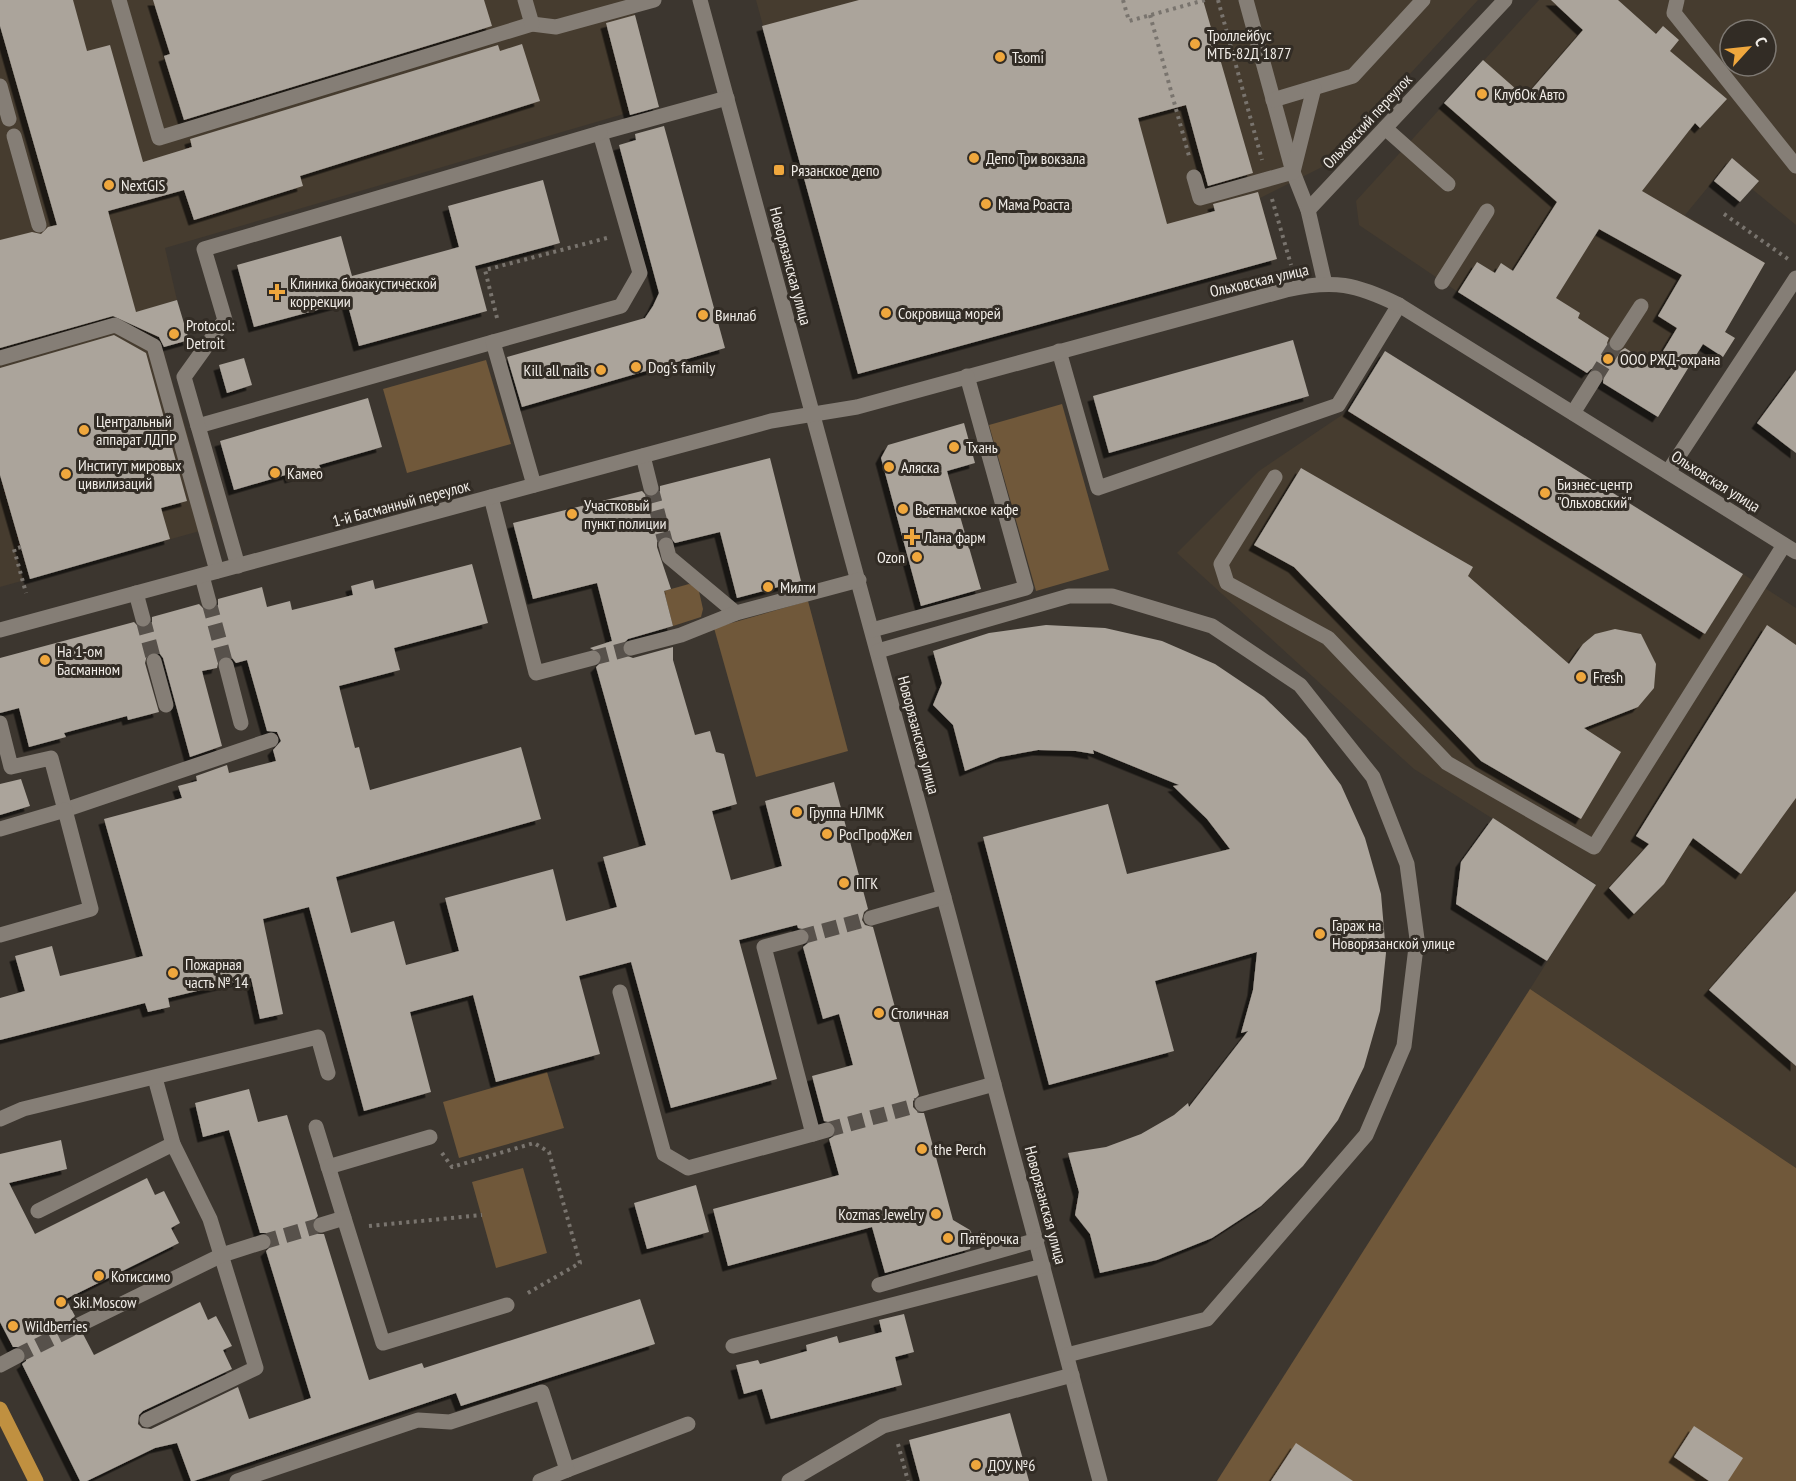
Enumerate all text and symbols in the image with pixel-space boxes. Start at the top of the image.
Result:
north arrow [1718,18,1778,78]
place label: Троллейбус МТБ-82Д 1877 [1207,25,1291,63]
text: С [1751,33,1772,50]
marker: Троллейбус МТБ-82Д 1877 [1188,37,1202,51]
place label: Tsomi [1012,47,1044,67]
marker: Tsomi [993,50,1007,64]
street label: Ольховский переулок [1318,69,1416,172]
place label: КлубОк Авто [1494,84,1565,104]
marker: КлубОк Авто [1475,87,1489,101]
place label: Депо Три вокзала [986,148,1085,168]
marker: Депо Три вокзала [967,151,981,165]
place label: Рязанское депо [791,160,880,180]
marker: Рязанское депо [772,163,786,177]
place label: NextGIS [121,175,166,195]
marker: NextGIS [102,178,116,192]
place label: Мама Роаста [998,194,1070,214]
marker: Мама Роаста [979,197,993,211]
street label: Новорязанская улица [766,205,816,327]
street label: Ольховская улица [1208,259,1310,301]
place label: Клиника биоакустической коррекции [290,273,437,311]
marker: Клиника биоакустической коррекции [268,283,286,301]
place label: Сокровища морей [898,303,1001,323]
place label: Винлаб [715,305,756,325]
marker: Сокровища морей [879,306,893,320]
marker: Винлаб [696,308,710,322]
place label: Protocol: Detroit [186,315,235,353]
marker: Protocol: Detroit [167,327,181,341]
place label: ООО РЖД-охрана [1620,349,1720,369]
marker: ООО РЖД-охрана [1601,352,1615,366]
place label: Dog's family [648,357,715,377]
place label: Kill all nails [524,360,589,380]
marker: Dog's family [629,360,643,374]
marker: Kill all nails [594,363,608,377]
place label: Центральный аппарат ЛДПР [96,411,176,449]
marker: Центральный аппарат ЛДПР [77,423,91,437]
place label: Тхань [966,437,998,457]
marker: Тхань [947,440,961,454]
street label: Ольховская улица [1668,446,1764,516]
place label: Институт мировых цивилизаций [78,455,182,493]
place label: Аляска [901,457,939,477]
marker: Аляска [882,460,896,474]
place label: Камео [287,463,323,483]
marker: Камео [268,466,282,480]
marker: Институт мировых цивилизаций [59,467,73,481]
place label: Бизнес-центр "Ольховский" [1557,474,1633,512]
street label: 1-й Басманный переулок [330,475,473,531]
marker: Бизнес-центр "Ольховский" [1538,486,1552,500]
place label: Участковый пункт полиции [584,495,667,533]
place label: Вьетнамское кафе [915,499,1019,519]
marker: Вьетнамское кафе [896,502,910,516]
marker: Участковый пункт полиции [565,507,579,521]
place label: Лана фарм [923,527,986,547]
marker: Лана фарм [905,530,919,544]
place label: Ozon [877,547,905,567]
marker: Ozon [910,550,924,564]
place label: Милти [780,577,816,597]
marker: Милти [761,580,775,594]
place label: На 1-ом Басманном [57,641,120,679]
marker: На 1-ом Басманном [38,653,52,667]
place label: Fresh [1593,667,1623,687]
marker: Fresh [1574,670,1588,684]
street label: Новорязанская улица [894,674,944,796]
place label: Группа НЛМК [809,802,884,822]
marker: Группа НЛМК [790,805,804,819]
place label: РосПрофЖел [839,824,912,844]
marker: РосПрофЖел [820,827,834,841]
place label: ПГК [856,873,878,893]
marker: ПГК [837,876,851,890]
place label: Гараж на Новорязанской улице [1332,915,1455,953]
marker: Гараж на Новорязанской улице [1313,927,1327,941]
place label: Пожарная часть № 14 [185,954,248,992]
marker: Пожарная часть № 14 [166,966,180,980]
place label: Столичная [891,1003,949,1023]
marker: Столичная [872,1006,886,1020]
place label: the Perch [934,1139,986,1159]
marker: the Perch [915,1142,929,1156]
street label: Новорязанская улица [1021,1144,1071,1266]
place label: Kozmas Jewelry [838,1204,924,1224]
marker: Kozmas Jewelry [929,1207,943,1221]
place label: Пятёрочка [960,1228,1019,1248]
marker: Пятёрочка [941,1231,955,1245]
place label: Котиссимо [111,1266,170,1286]
marker: Котиссимо [92,1269,106,1283]
place label: Ski.Moscow [73,1292,137,1312]
marker: Ski.Moscow [54,1295,68,1309]
place label: Wildberries [25,1316,88,1336]
marker: Wildberries [6,1319,20,1333]
place label: ДОУ №6 [988,1455,1035,1475]
marker: ДОУ №6 [969,1458,983,1472]

